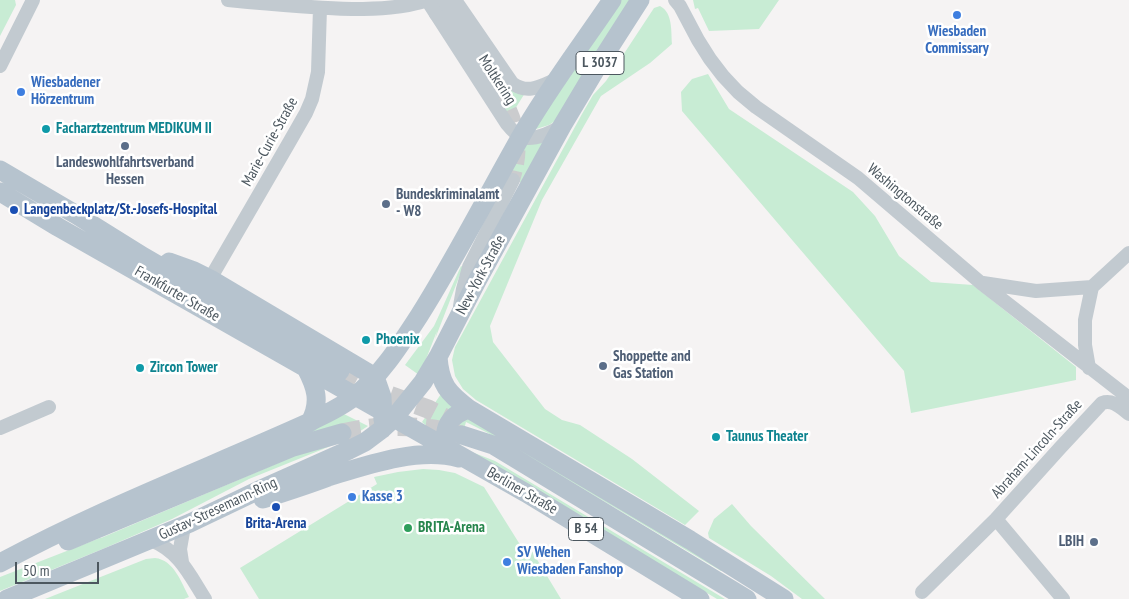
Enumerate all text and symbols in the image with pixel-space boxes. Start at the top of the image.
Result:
marker: Wiesbaden Commissary [951,9,963,21]
place label: Wiesbaden Commissary [925,23,989,58]
street label: Moltkering [474,52,520,108]
road number: L 3037 [576,52,624,74]
place label: Wiesbadener Hörzentrum [31,74,100,109]
marker: Wiesbadener Hörzentrum [15,86,27,98]
street label: Marie-Curie-Straße [238,94,302,190]
place label: Facharztzentrum MEDIKUM II [56,120,212,138]
marker: Facharztzentrum MEDIKUM II [40,123,52,135]
marker: Landeswohlfahrtsverband Hessen [119,140,131,152]
place label: Landeswohlfahrtsverband Hessen [56,154,194,189]
street label: Washingtonstraße [863,160,947,234]
place label: Bundeskriminalamt - W8 [396,186,499,221]
marker: Bundeskriminalamt - W8 [380,198,392,210]
place label: Langenbeckplatz/St.-Josefs-Hospital [24,201,217,219]
marker: Langenbeckplatz/St.-Josefs-Hospital [8,204,20,216]
street label: New-York-Straße [453,232,509,318]
street label: Frankfurter Straße [131,262,223,326]
place label: Phoenix [376,331,420,349]
marker: Phoenix [360,334,372,346]
place label: Shoppette and Gas Station [613,348,691,383]
place label: Zircon Tower [150,359,218,377]
marker: Shoppette and Gas Station [597,360,609,372]
marker: Zircon Tower [134,362,146,374]
street label: Abraham-Lincoln-Straße [988,396,1086,502]
place label: Taunus Theater [726,428,808,446]
marker: Taunus Theater [710,431,722,443]
street label: Berliner Straße [484,464,560,518]
street label: Gustav-Stresemann-Ring [156,474,280,544]
place label: Kasse 3 [362,488,403,506]
marker: Kasse 3 [346,491,358,503]
marker: Brita-Arena [270,501,282,513]
place label: Brita-Arena [245,515,307,533]
road number: B 54 [568,518,604,540]
place label: BRITA-Arena [418,519,485,537]
marker: BRITA-Arena [402,522,414,534]
place label: LBIH [1059,533,1084,551]
marker: LBIH [1088,536,1100,548]
place label: SV Wehen Wiesbaden Fanshop [517,544,623,579]
scale bar [18,552,101,584]
marker: SV Wehen Wiesbaden Fanshop [501,556,513,568]
text: 50 m [23,561,49,580]

